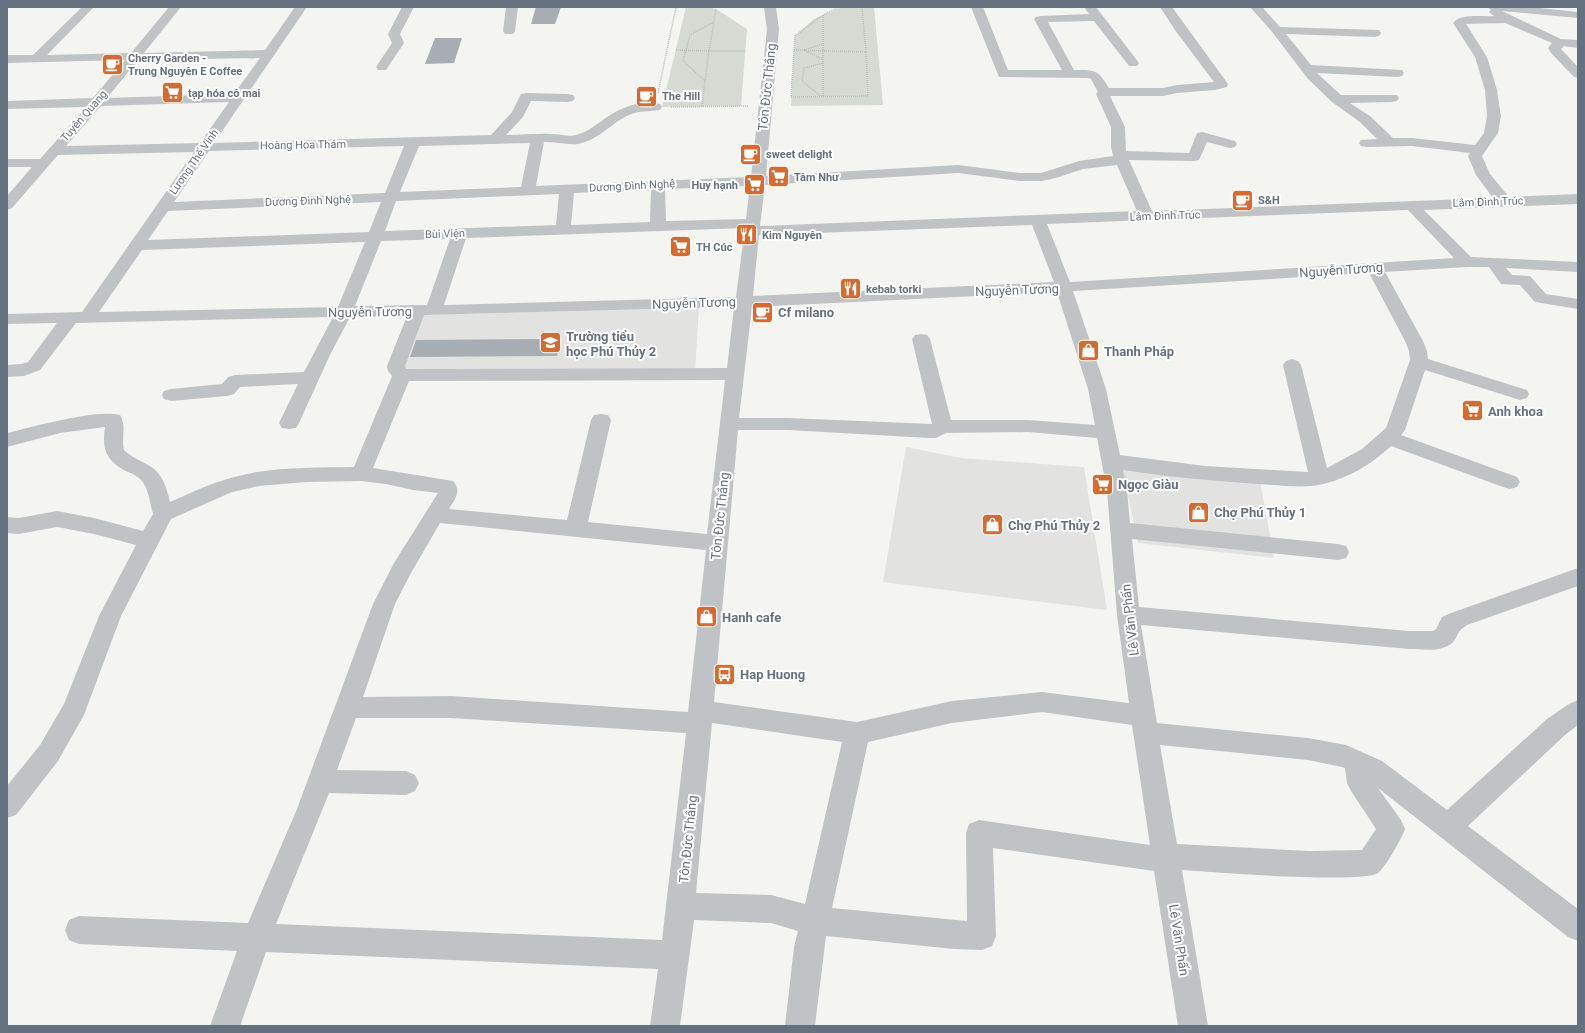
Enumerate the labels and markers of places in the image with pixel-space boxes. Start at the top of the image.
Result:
cafe icon: Cherry Garden - Trung Nguyên E Coffee [100,51,126,77]
place label: Cherry Garden - Trung Nguyên E Coffee [128,52,242,78]
supermarket icon: tạp hóa cô mai [159,80,185,106]
cafe icon: The Hill [634,83,660,109]
place label: tạp hóa cô mai [188,87,261,100]
place label: The Hill [662,90,700,103]
cafe icon: sweet delight [738,141,764,167]
place label: sweet delight [766,148,832,161]
supermarket icon: Tâm Như [765,164,791,190]
place label: Tâm Như [794,171,840,184]
supermarket icon: Huy hạnh [741,172,767,198]
place label: Huy hạnh [691,179,738,192]
cafe icon: S&H [1230,187,1256,213]
place label: S&H [1258,194,1280,207]
restaurant icon: Kim Nguyên [733,222,759,248]
place label: Kim Nguyên [762,229,822,242]
supermarket icon: TH Cúc [667,234,693,260]
place label: TH Cúc [696,241,733,254]
restaurant icon: kebab torki [838,276,864,302]
place label: kebab torki [866,283,921,296]
cafe icon: Cf milano [749,299,775,325]
place label: Cf milano [778,305,834,320]
place label: Trường tiểu học Phú Thủy 2 [566,329,656,359]
school or university icon: Trường tiểu học Phú Thủy 2 [537,330,563,356]
shop icon: Thanh Pháp [1076,338,1102,364]
place label: Thanh Pháp [1104,344,1174,359]
supermarket icon: Anh khoa [1459,398,1485,424]
place label: Anh khoa [1488,404,1543,419]
supermarket icon: Ngọc Giàu [1090,471,1116,497]
place label: Ngọc Giàu [1118,477,1178,492]
shop icon: Chợ Phú Thủy 1 [1186,499,1212,525]
place label: Chợ Phú Thủy 1 [1214,505,1306,520]
shop icon: Chợ Phú Thủy 2 [980,512,1006,538]
place label: Chợ Phú Thủy 2 [1008,518,1100,533]
shop icon: Hanh cafe [693,604,719,630]
place label: Hanh cafe [722,610,781,625]
bus stop icon: Hap Huong [712,661,738,687]
place label: Hap Huong [740,667,805,682]

